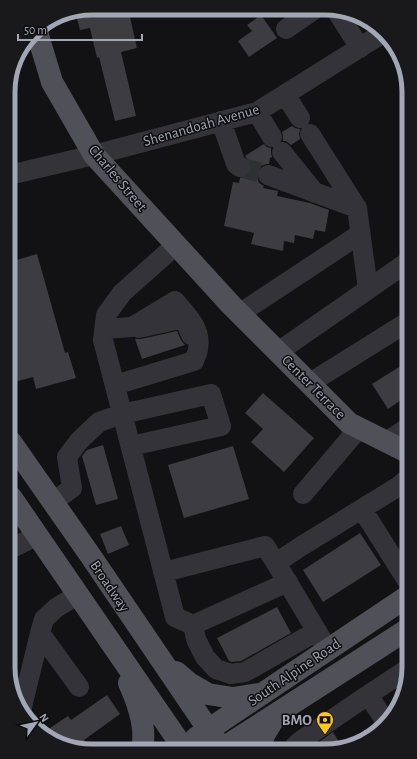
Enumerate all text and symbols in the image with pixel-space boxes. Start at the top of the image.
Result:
scale bar [18,16,142,42]
text: 50 m [24,24,47,36]
street label: Shenandoah Avenue [141,102,261,149]
street label: Charles Street [86,142,150,214]
street label: Center Terrace [279,353,348,422]
street label: Broadway [87,558,132,615]
street label: South Alpine Road [246,636,343,709]
north arrow [16,703,56,743]
bank icon: BMO [315,710,335,735]
text: N [37,712,51,724]
place label: BMO [282,713,312,728]

